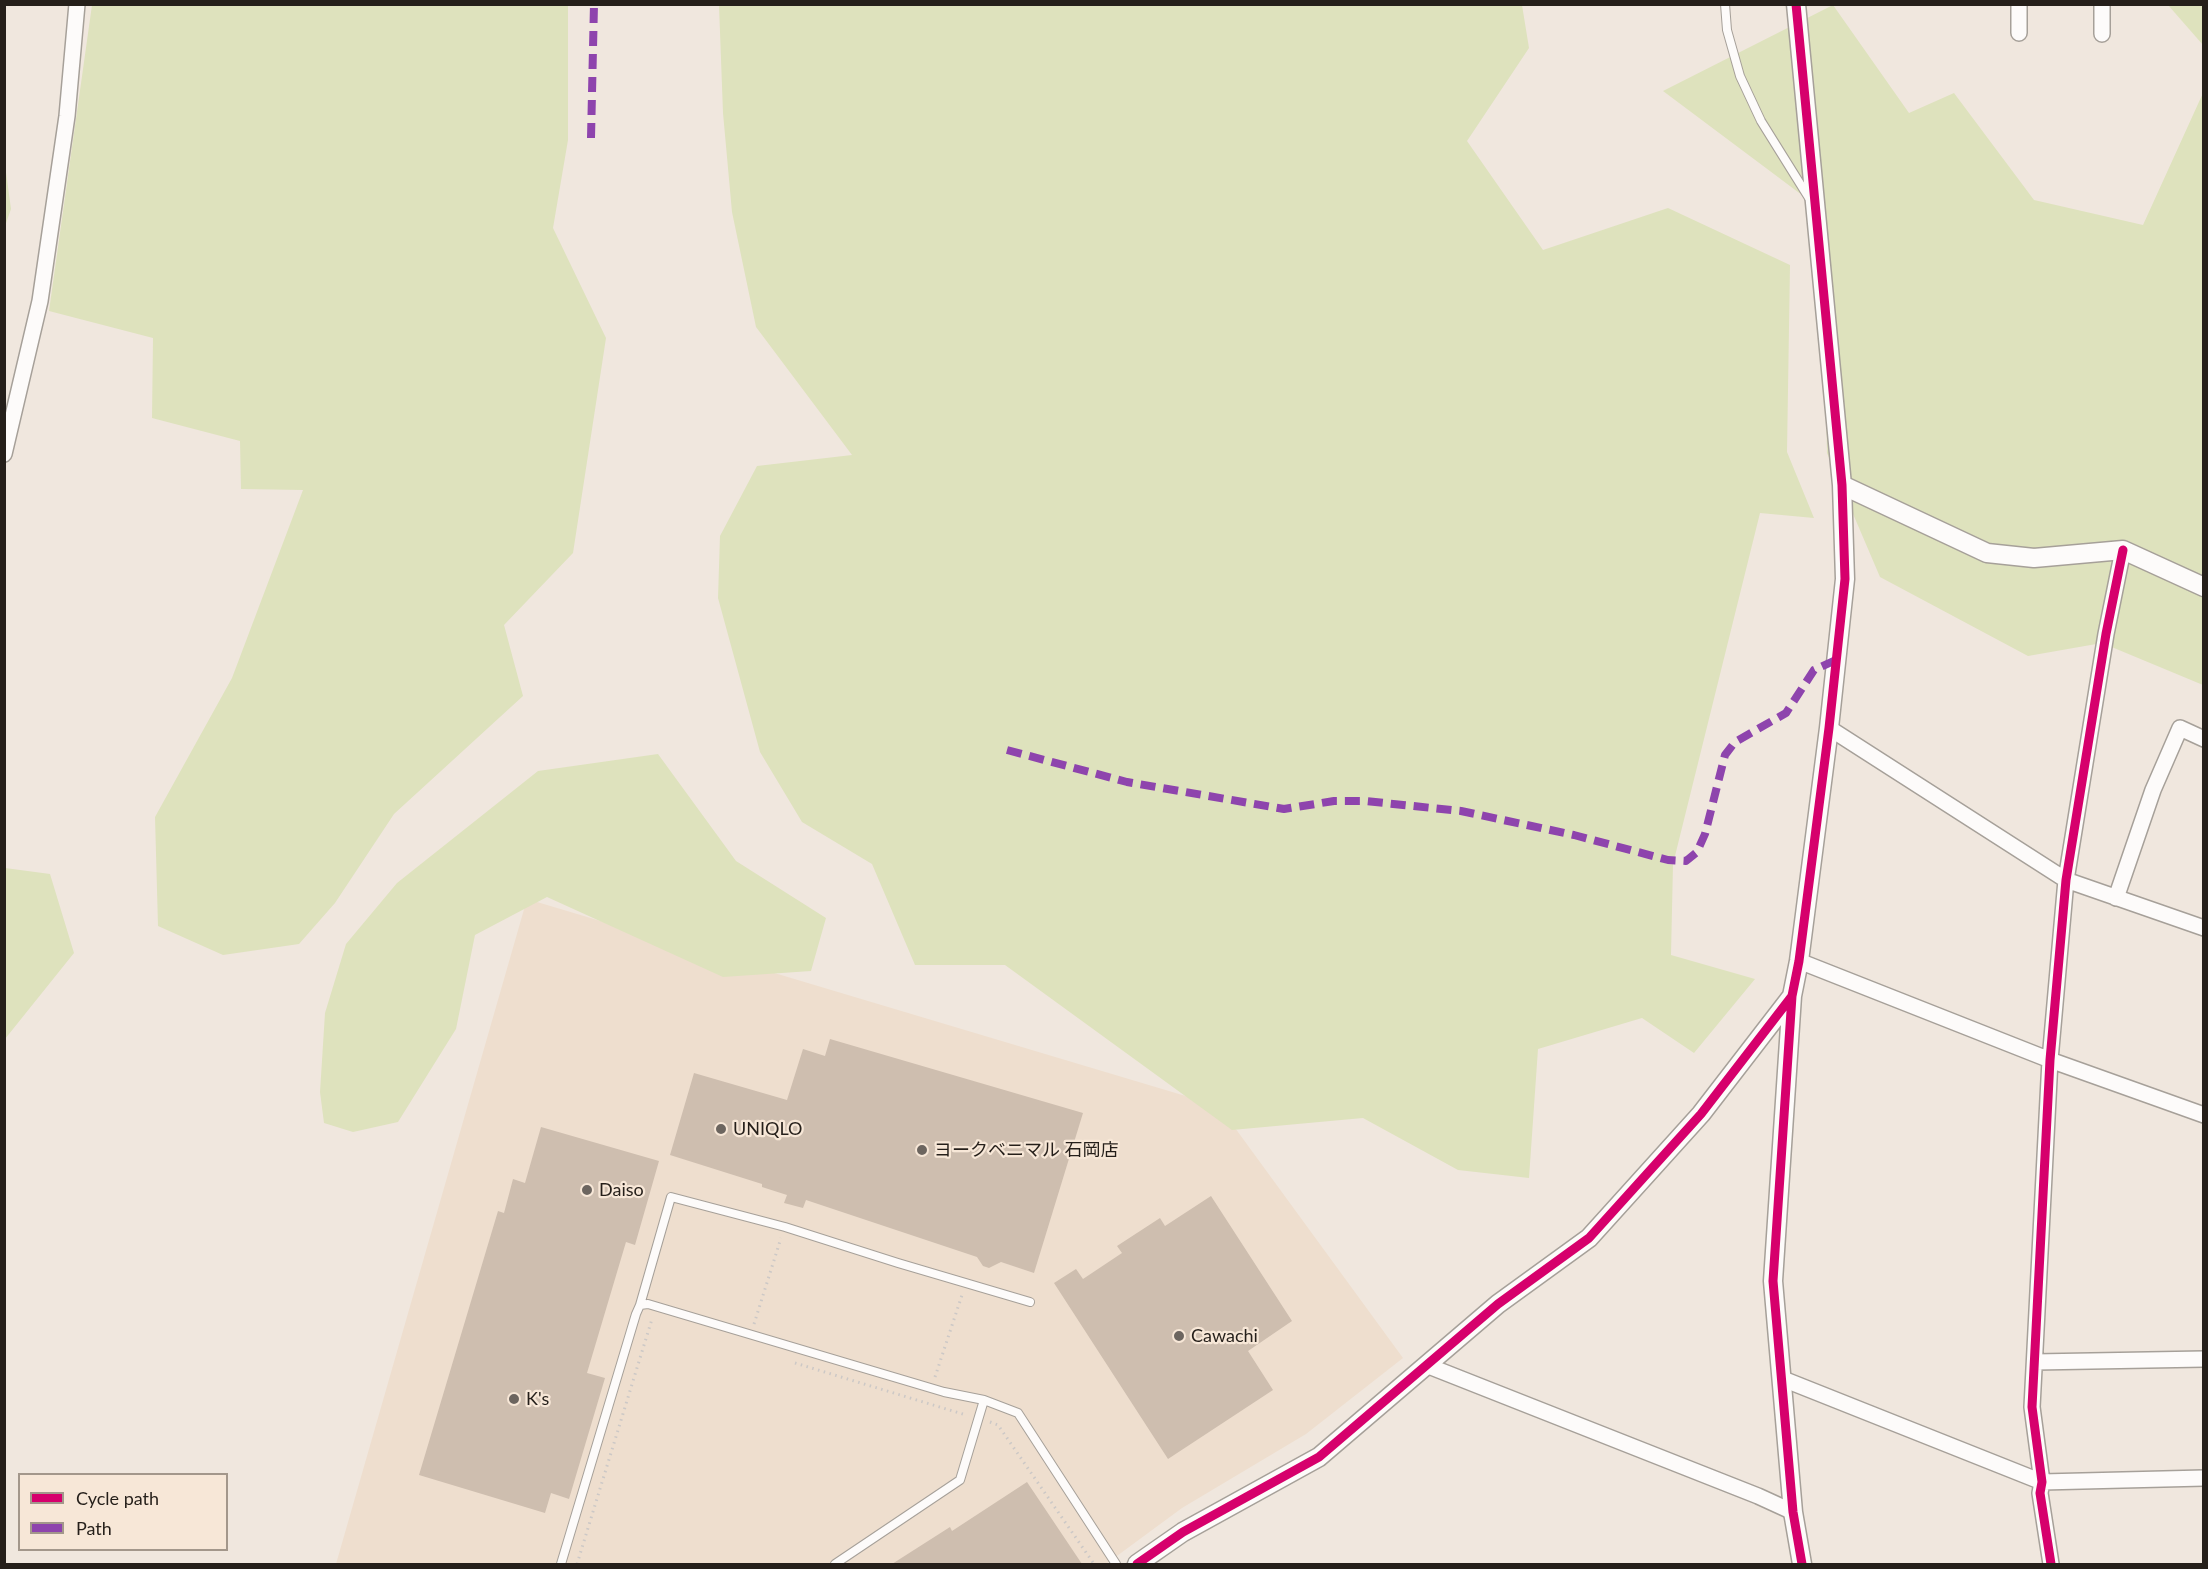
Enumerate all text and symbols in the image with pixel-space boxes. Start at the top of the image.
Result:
place label: UNIQLO [733,1118,802,1140]
marker: UNIQLO [714,1122,728,1136]
place label: ヨークベニマル 石岡店 [934,1139,1119,1161]
marker: ヨークベニマル 石岡店 [915,1143,929,1157]
place label: Daiso [599,1179,644,1201]
marker: Daiso [580,1183,594,1197]
place label: Cawachi [1191,1325,1258,1347]
marker: Cawachi [1172,1329,1186,1343]
place label: K's [526,1388,549,1410]
marker: K's [507,1392,521,1406]
legend [18,1473,228,1551]
text: Cycle path [76,1487,159,1509]
text: Path [76,1517,112,1539]

